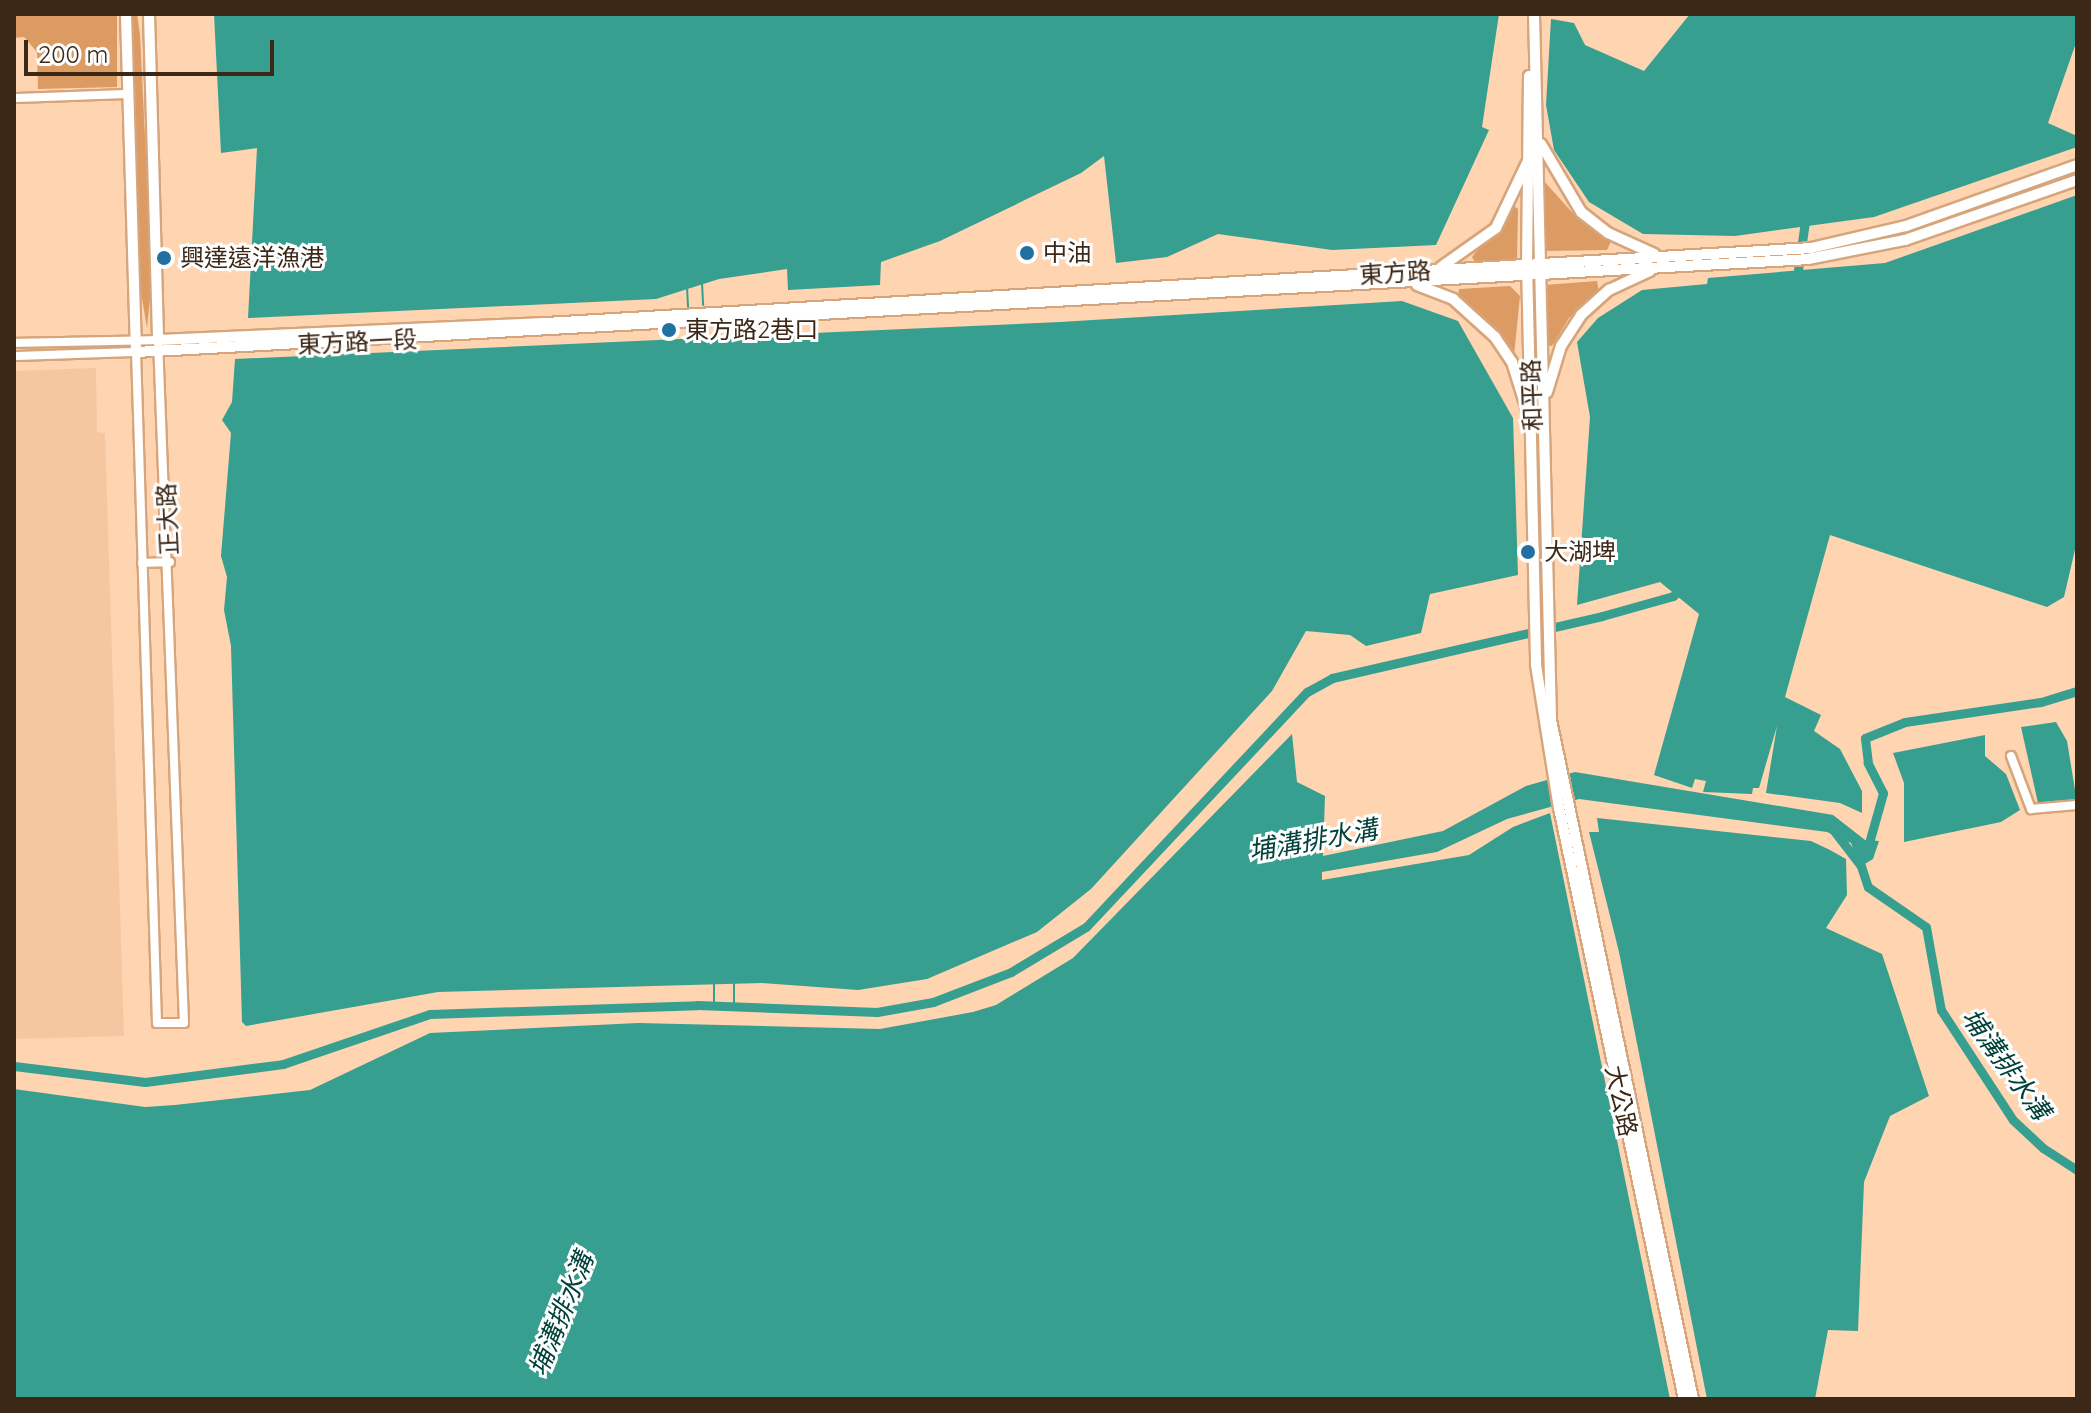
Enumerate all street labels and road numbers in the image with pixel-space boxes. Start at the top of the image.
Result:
street label: 東方路 [1358,256,1432,290]
street label: 東方路一段 [296,324,418,360]
street label: 和平路 [1516,359,1548,431]
street label: 正大路 [152,482,184,556]
street label: 大公路 [1599,1063,1643,1139]

